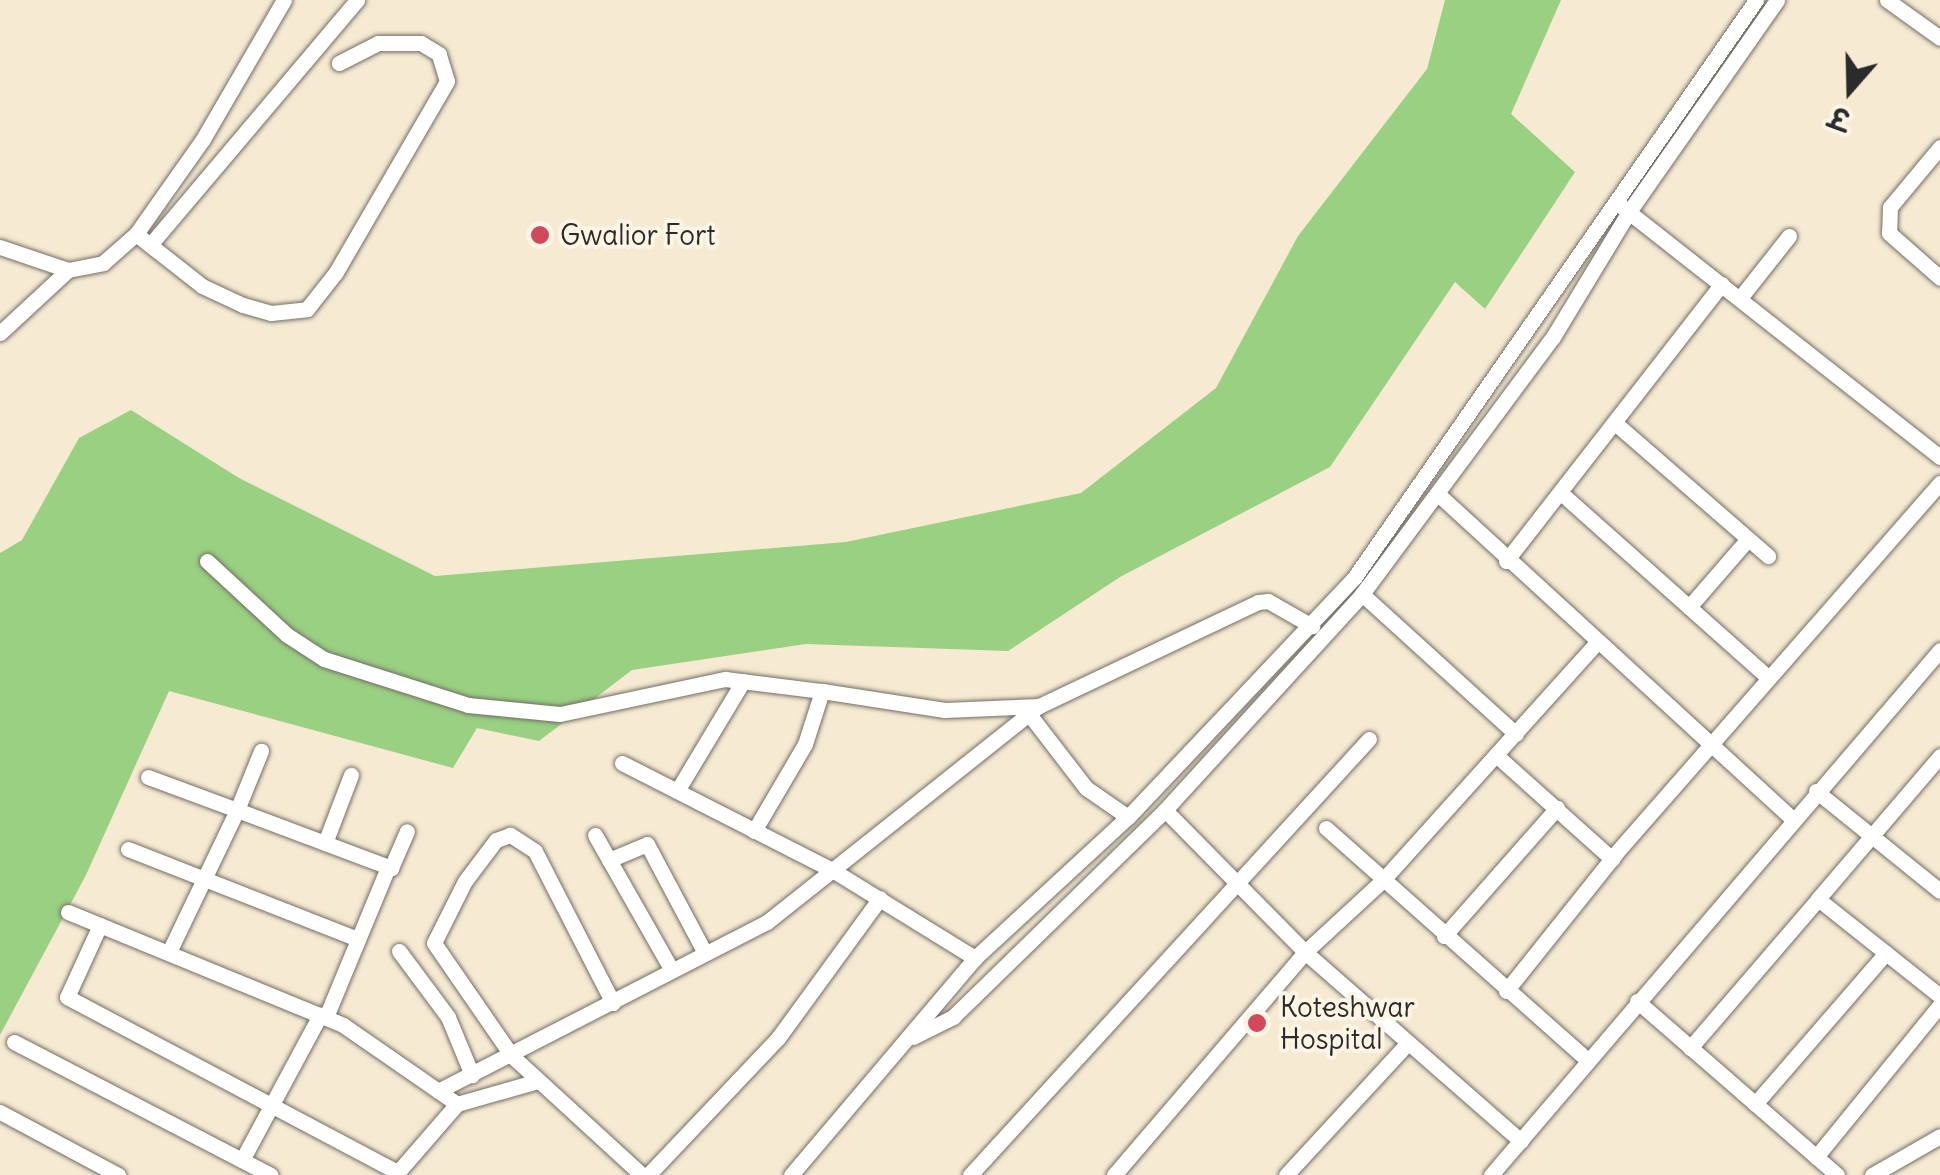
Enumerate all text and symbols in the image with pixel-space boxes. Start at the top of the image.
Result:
north arrow [1800,40,1900,140]
text: उ [1825,98,1855,138]
place label: Gwalior Fort [560,218,716,252]
marker: Gwalior Fort [529,224,551,246]
place label: Koteshwar Hospital [1280,990,1415,1056]
marker: Koteshwar Hospital [1244,1010,1270,1036]

